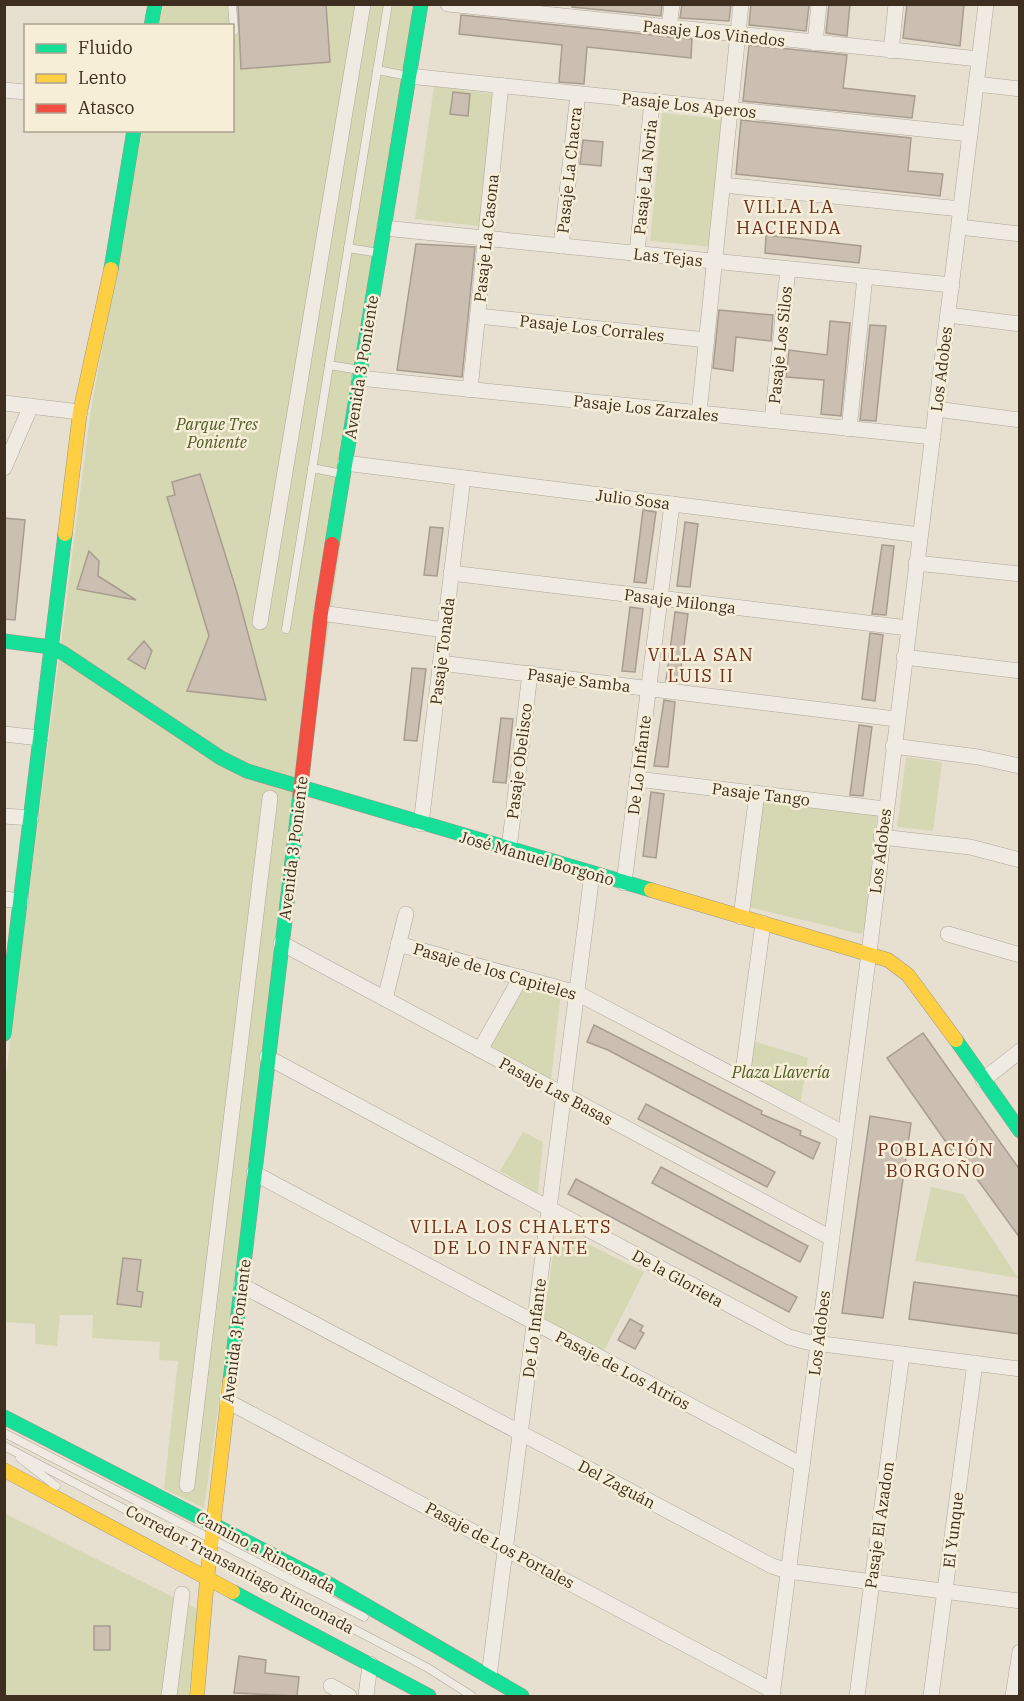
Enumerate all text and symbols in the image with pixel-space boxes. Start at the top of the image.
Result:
street label: Pasaje Los Viñedos [642,16,786,50]
legend [24,24,234,132]
text: Fluido [78,36,133,59]
text: Lento [78,66,126,89]
street label: Pasaje Los Aperos [621,88,757,122]
text: Atasco [78,96,134,119]
street label: Pasaje La Chacra [552,105,586,234]
street label: Pasaje La Noria [629,118,661,236]
street label: Pasaje La Casona [469,173,503,303]
district label: VILLA LA HACIENDA [736,195,842,239]
street label: Las Tejas [632,243,704,271]
street label: Pasaje Los Silos [764,285,796,405]
street label: Avenida 3 Poniente [340,294,382,440]
street label: Pasaje Los Corrales [519,310,665,346]
street label: Los Adobes [926,325,956,413]
street label: Pasaje Los Zarzales [572,390,720,426]
park label: Parque Tres Poniente [175,414,258,452]
street label: Julio Sosa [595,485,672,514]
street label: Pasaje Milonga [623,584,737,618]
street label: Pasaje Tonada [425,596,459,706]
district label: VILLA SAN LUIS II [648,643,754,687]
street label: Pasaje Samba [526,664,632,696]
street label: Pasaje Obelisco [502,702,536,820]
street label: De Lo Infante [623,714,655,816]
street label: Avenida 3 Poniente [274,775,312,921]
street label: Pasaje Tango [711,778,811,810]
street label: Los Adobes [865,807,895,895]
street label: José Manuel Borgoño [457,826,617,890]
street label: Pasaje de los Capiteles [411,938,579,1004]
street label: Pasaje Las Basas [496,1053,616,1129]
park label: Plaza Llavería [731,1062,830,1082]
district label: POBLACIÓN BORGOÑO [877,1138,995,1182]
district label: VILLA LOS CHALETS DE LO INFANTE [410,1215,612,1259]
street label: De la Glorieta [629,1245,727,1311]
street label: Avenida 3 Poniente [217,1258,255,1404]
street label: De Lo Infante [518,1277,550,1379]
street label: Los Adobes [804,1289,834,1377]
street label: Pasaje de Los Atrios [552,1326,694,1414]
street label: Del Zaguán [575,1455,659,1513]
street label: Pasaje El Azadon [860,1460,898,1590]
street label: El Yunque [938,1491,968,1569]
street label: Pasaje de Los Portales [422,1497,578,1593]
street label: Corredor Transantiago Rinconada [122,1500,358,1638]
street label: Camino a Rinconada [193,1507,339,1597]

